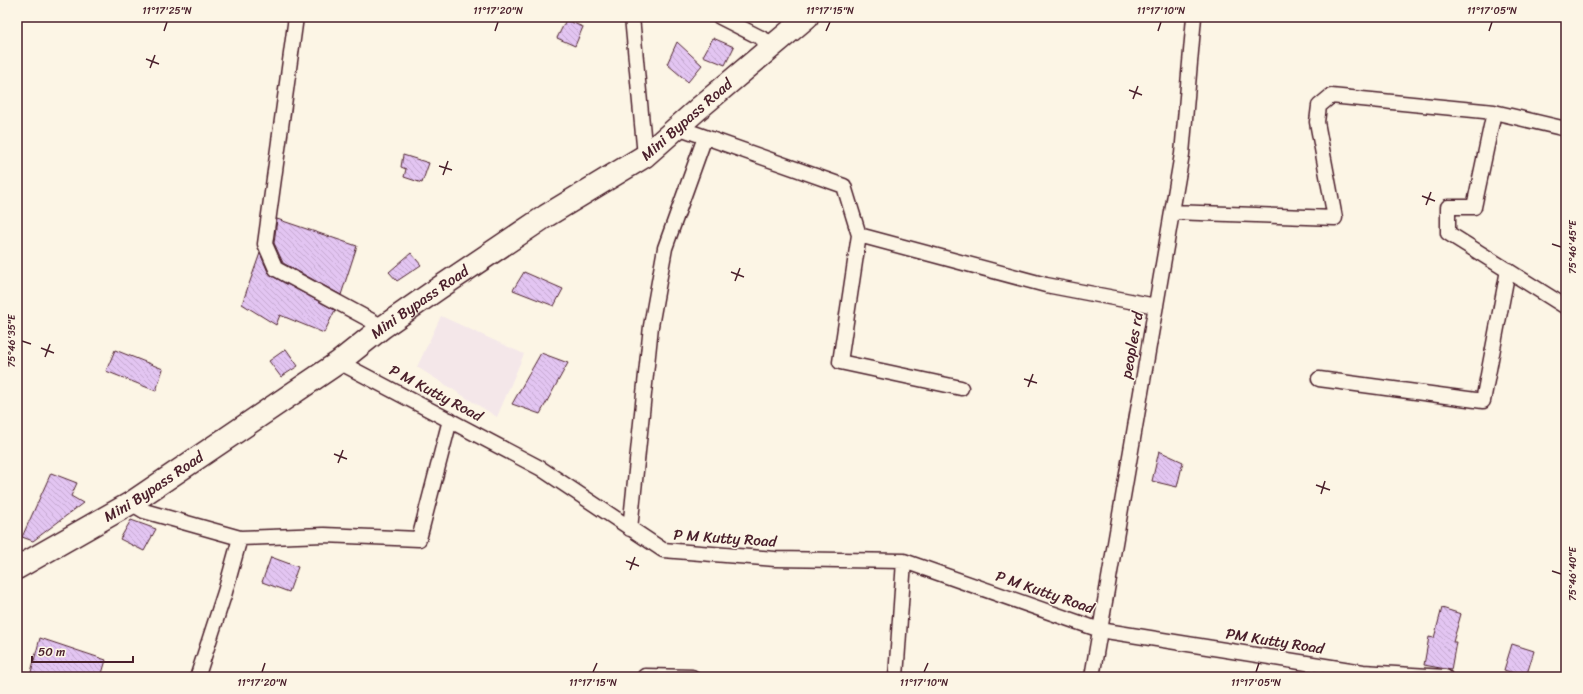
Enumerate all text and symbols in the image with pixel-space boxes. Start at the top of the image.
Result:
text: 11°17'25"N [142,2,192,20]
text: 11°17'20"N [473,2,523,20]
text: 11°17'15"N [806,2,854,20]
text: 11°17'10"N [1137,2,1185,20]
text: 11°17'05"N [1467,2,1517,20]
street label: Mini Bypass Road [635,71,739,167]
text: 75°46'45"E [1564,219,1582,274]
street label: Mini Bypass Road [364,258,475,346]
street label: peoples rd [1113,308,1151,381]
text: 75°46'35"E [3,313,21,368]
street label: P M Kutty Road [384,357,489,429]
street label: Mini Bypass Road [99,444,210,529]
street label: P M Kutty Road [673,521,778,555]
text: 75°46'40"E [1564,546,1582,601]
street label: P M Kutty Road [992,563,1099,621]
street label: PM Kutty Road [1224,620,1327,662]
scale bar [32,638,133,664]
text: 50 m [38,641,65,663]
text: 11°17'20"N [237,674,287,692]
text: 11°17'15"N [569,674,617,692]
text: 11°17'10"N [900,674,948,692]
text: 11°17'05"N [1231,674,1281,692]

